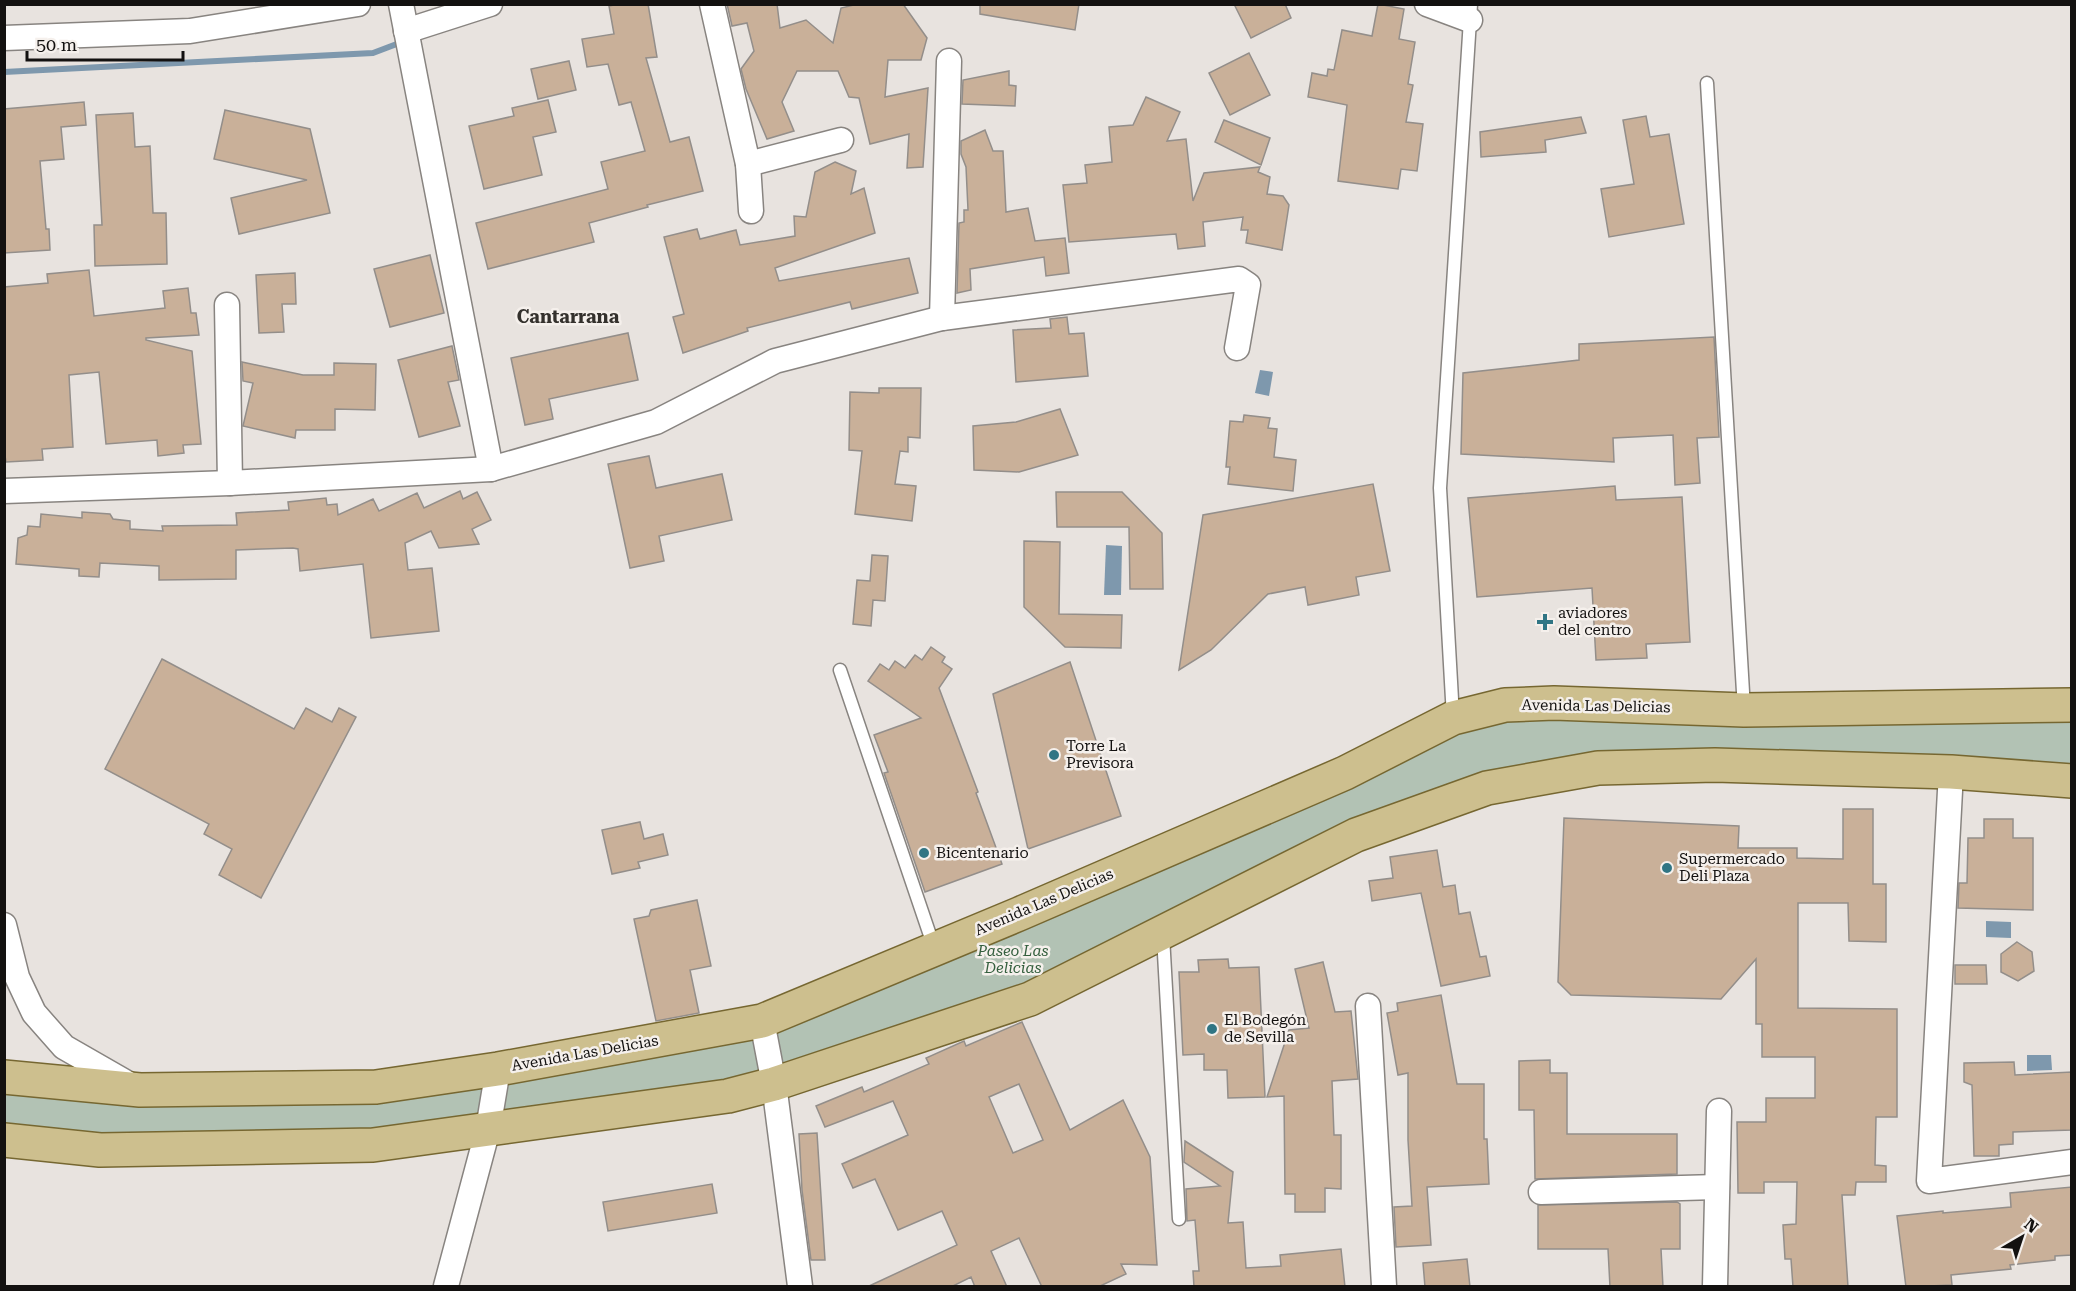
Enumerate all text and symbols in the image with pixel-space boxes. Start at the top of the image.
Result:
scale bar [27,24,183,62]
text: 50 m [36,34,77,55]
district label: Cantarrana [517,306,620,327]
place label: aviadores del centro [1558,604,1631,639]
marker: aviadores del centro [1536,613,1554,631]
street label: Avenida Las Delicias [1521,696,1671,716]
place label: Torre La Previsora [1066,737,1134,772]
marker: Torre La Previsora [1047,748,1061,762]
place label: Bicentenario [936,844,1029,862]
marker: Bicentenario [917,846,931,860]
place label: Supermercado Deli Plaza [1679,850,1785,885]
marker: Supermercado Deli Plaza [1660,861,1674,875]
street label: Avenida Las Delicias [972,865,1116,939]
park label: Paseo Las Delicias [976,942,1049,977]
place label: El Bodegón de Sevilla [1224,1011,1306,1046]
marker: El Bodegón de Sevilla [1205,1022,1219,1036]
street label: Avenida Las Delicias [510,1031,660,1075]
north arrow [1992,1207,2052,1267]
text: N [2020,1214,2042,1237]

